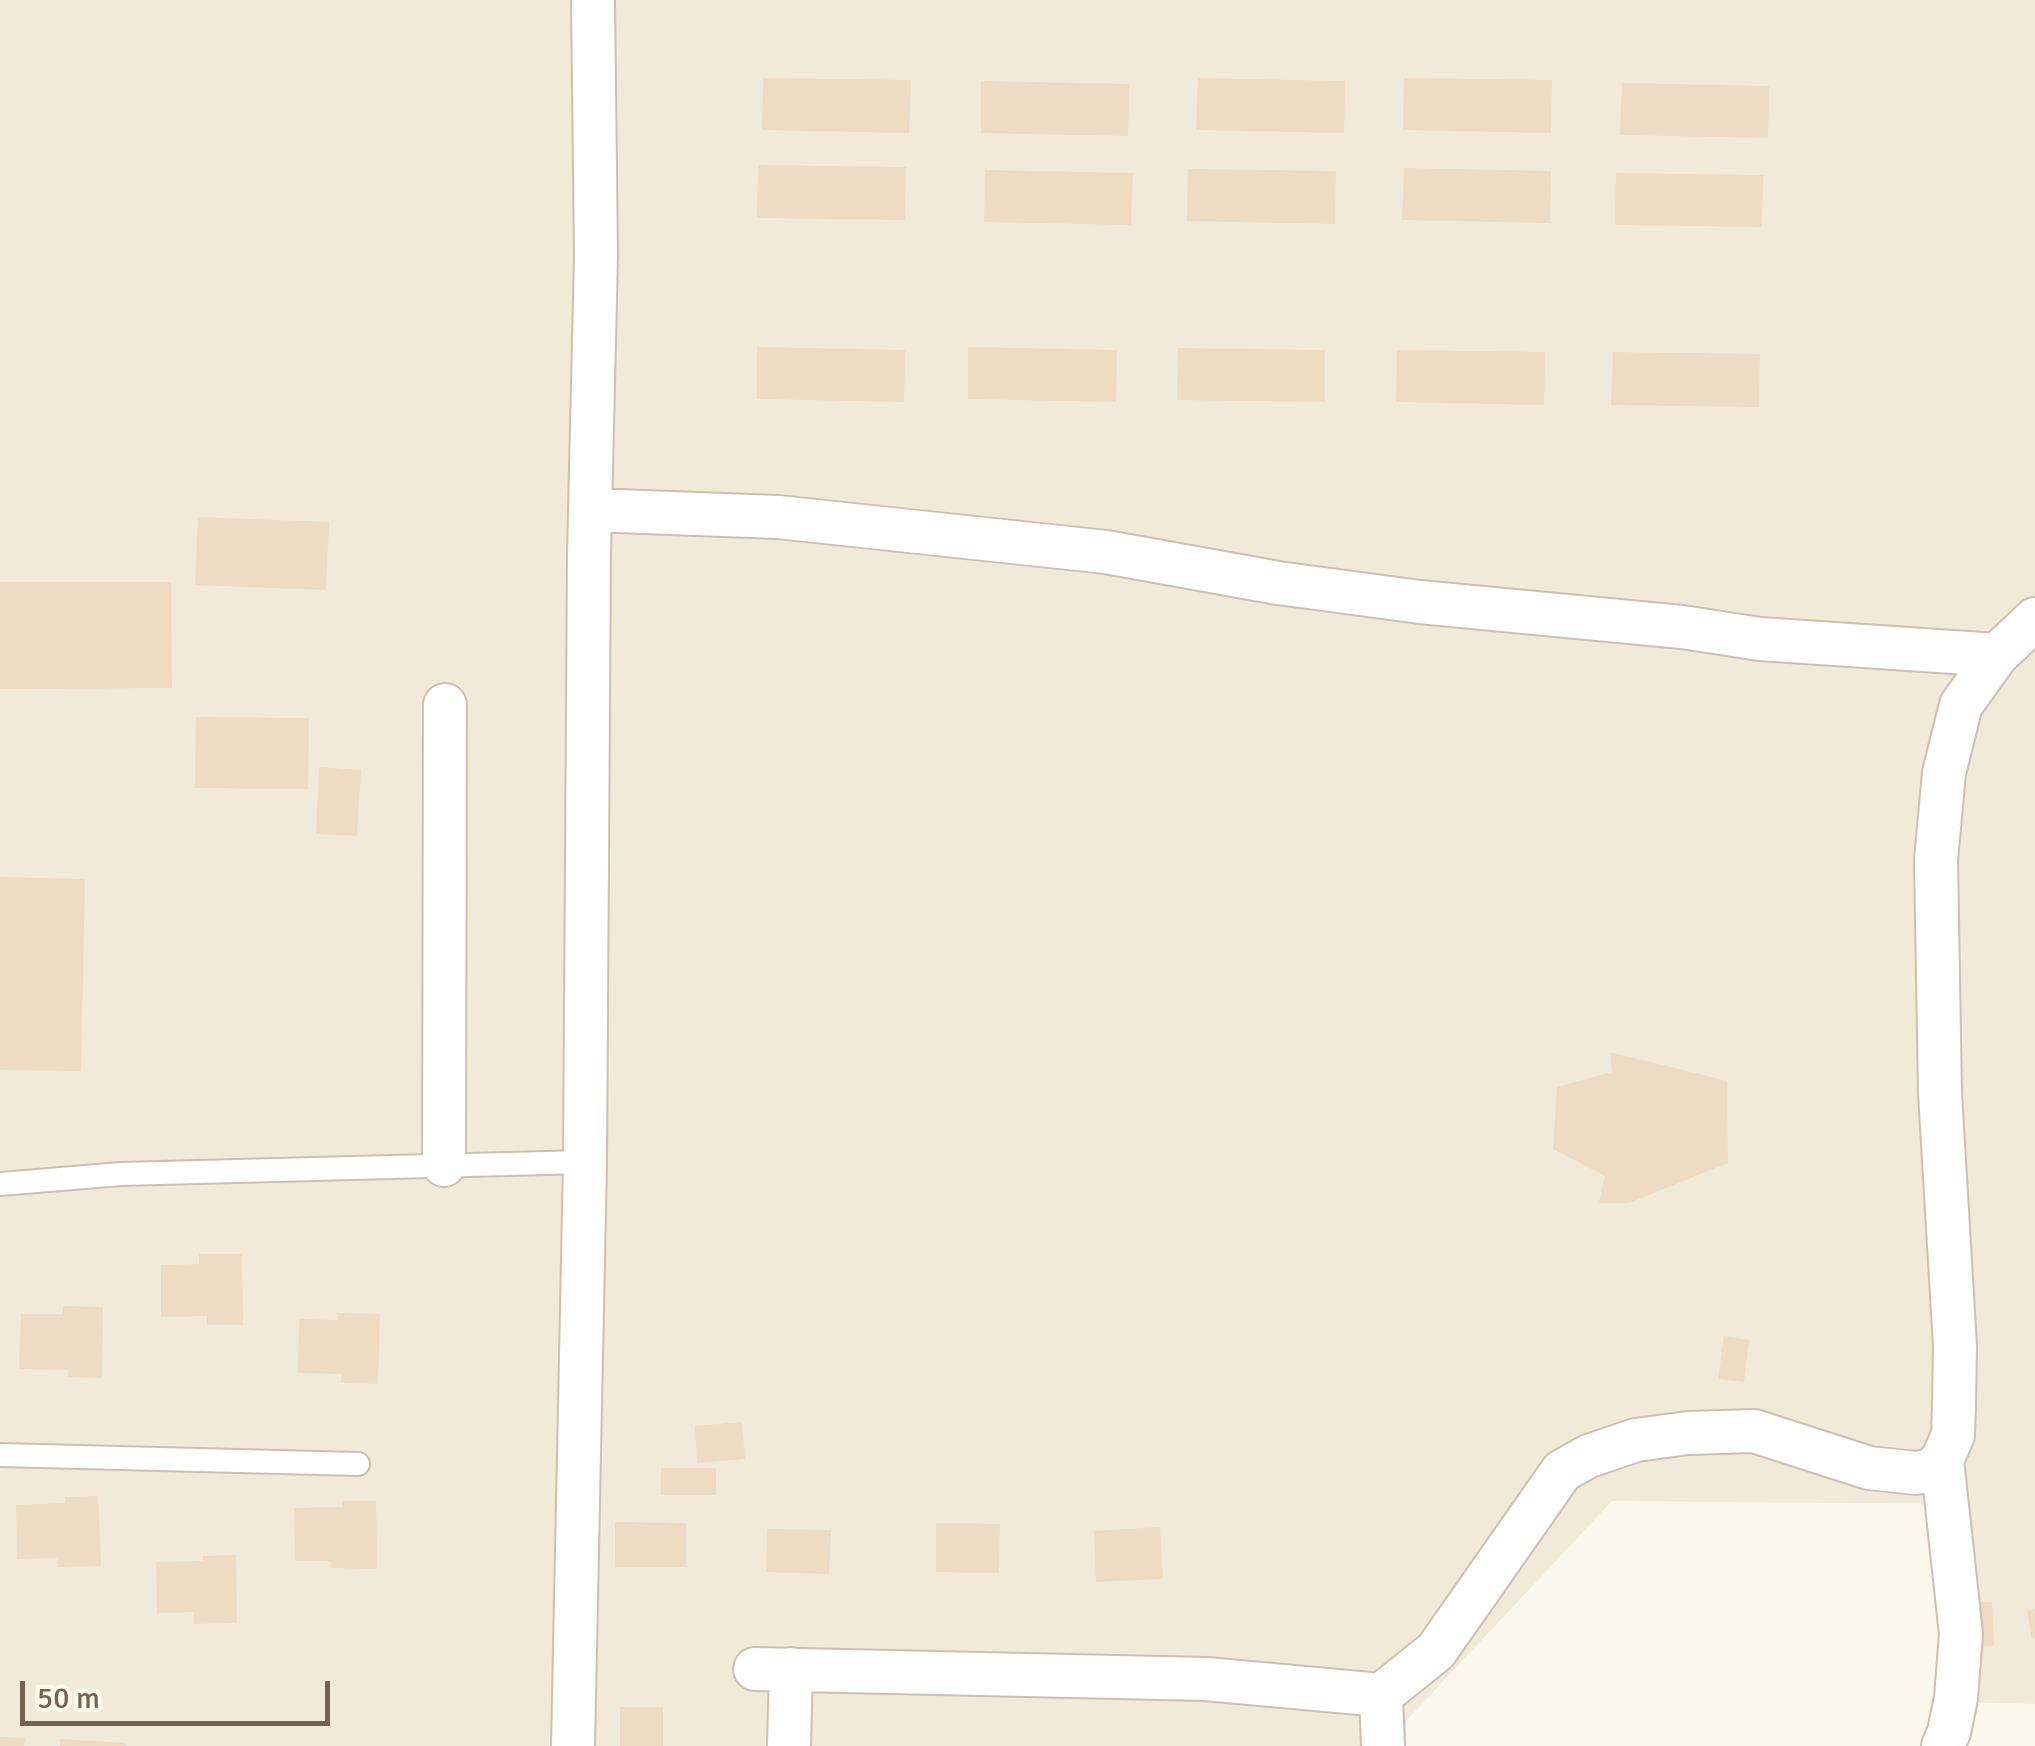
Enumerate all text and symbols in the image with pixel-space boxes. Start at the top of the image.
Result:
scale bar [25,1661,335,1723]
text: 50 m [37,1680,100,1717]

